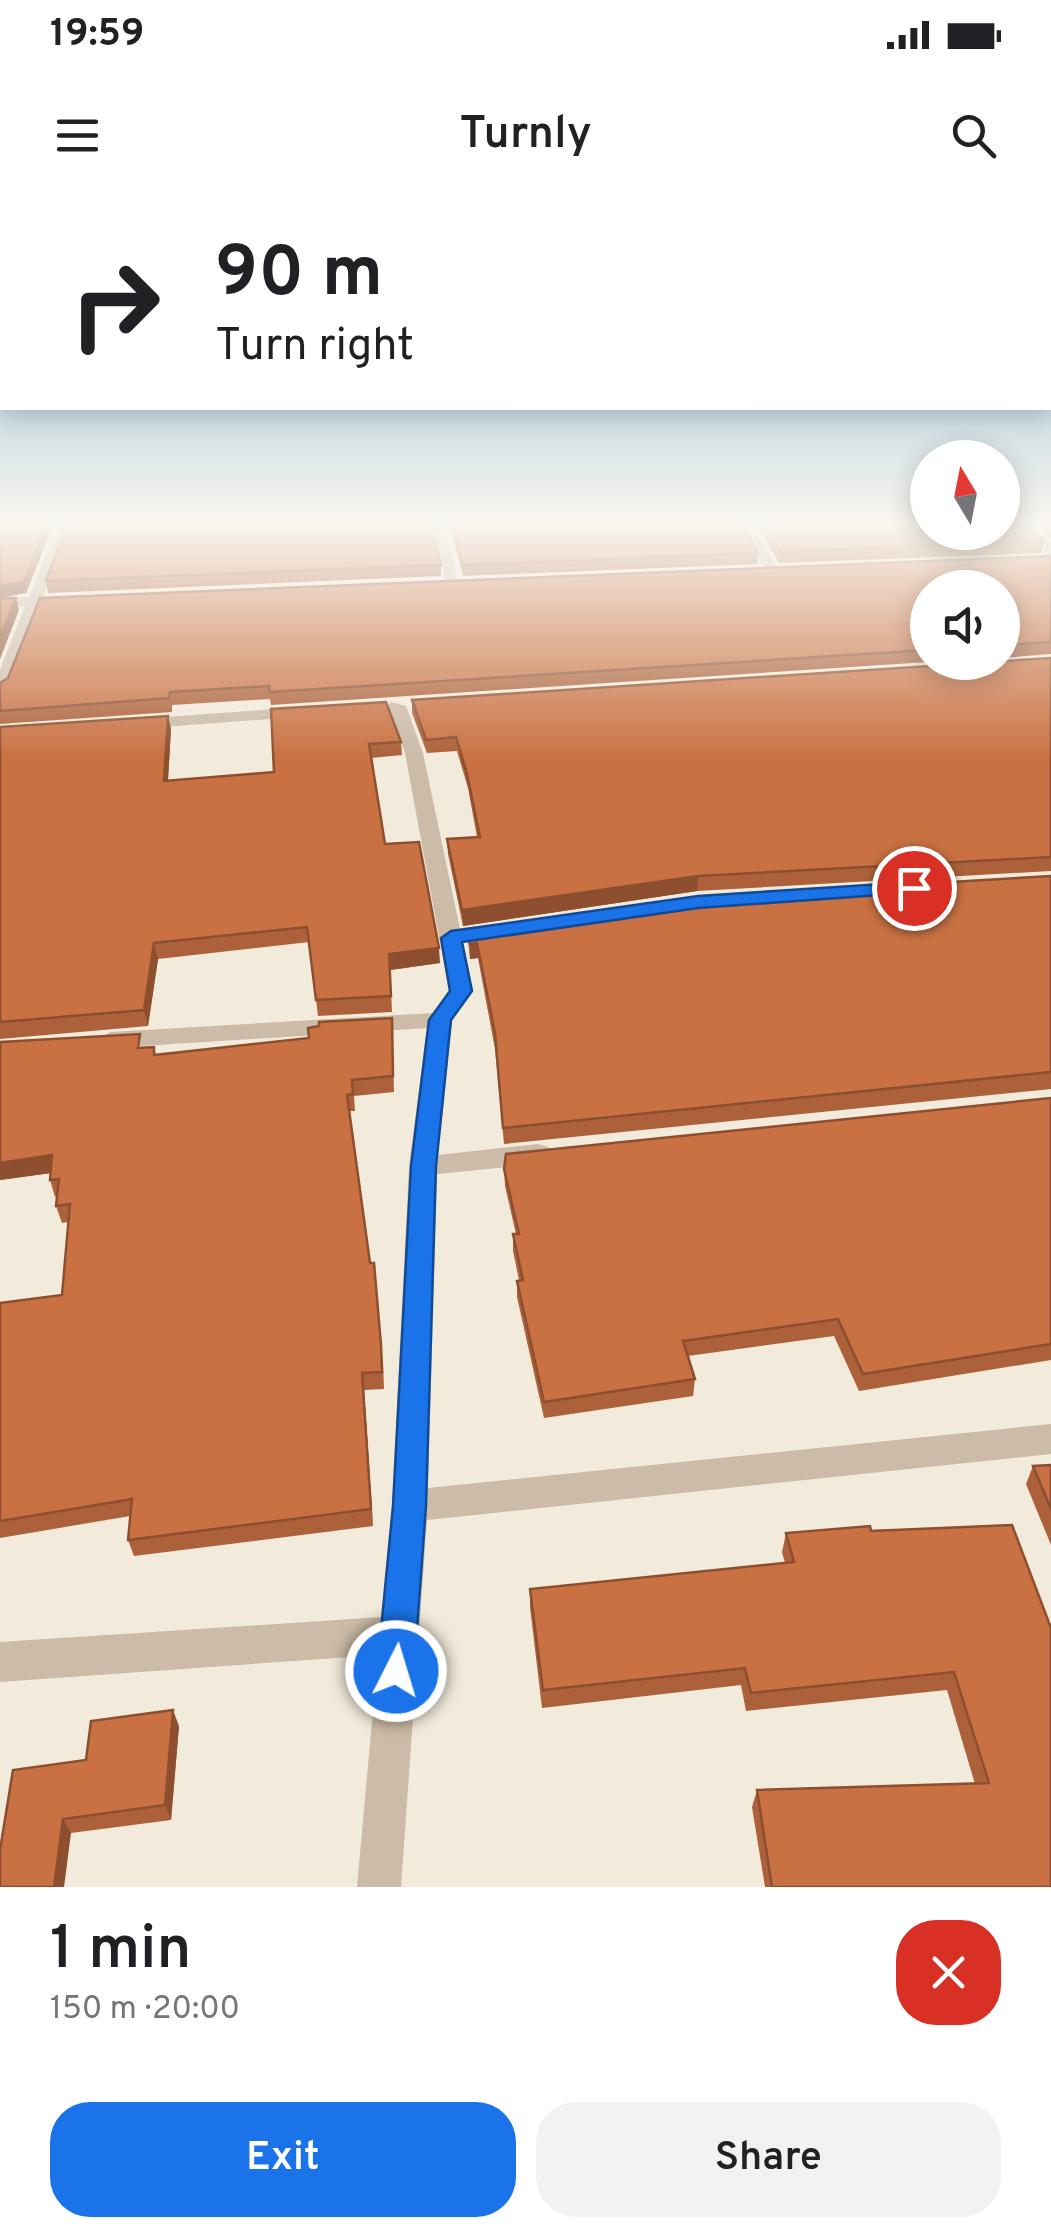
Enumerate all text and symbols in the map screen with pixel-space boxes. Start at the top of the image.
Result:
text: 19:59 [50,11,144,60]
text: Turnly [459,107,592,164]
icon: menu [50,108,105,163]
icon: search [946,108,1001,163]
text: 90 m [215,232,383,321]
icon: right [50,240,180,370]
text: Turn right [215,319,414,376]
north arrow [910,440,1020,550]
map controls [910,440,1020,680]
button: sound [910,570,1020,680]
pin [872,846,957,931]
icon: arrive [887,861,942,916]
position arrow [344,1619,448,1723]
text: 1 min [50,1914,191,1990]
button: close [896,1920,1001,2025]
text: 150 m · 20:00 [50,1990,240,2030]
button: Exit [50,2102,516,2217]
button: Share [536,2102,1001,2217]

